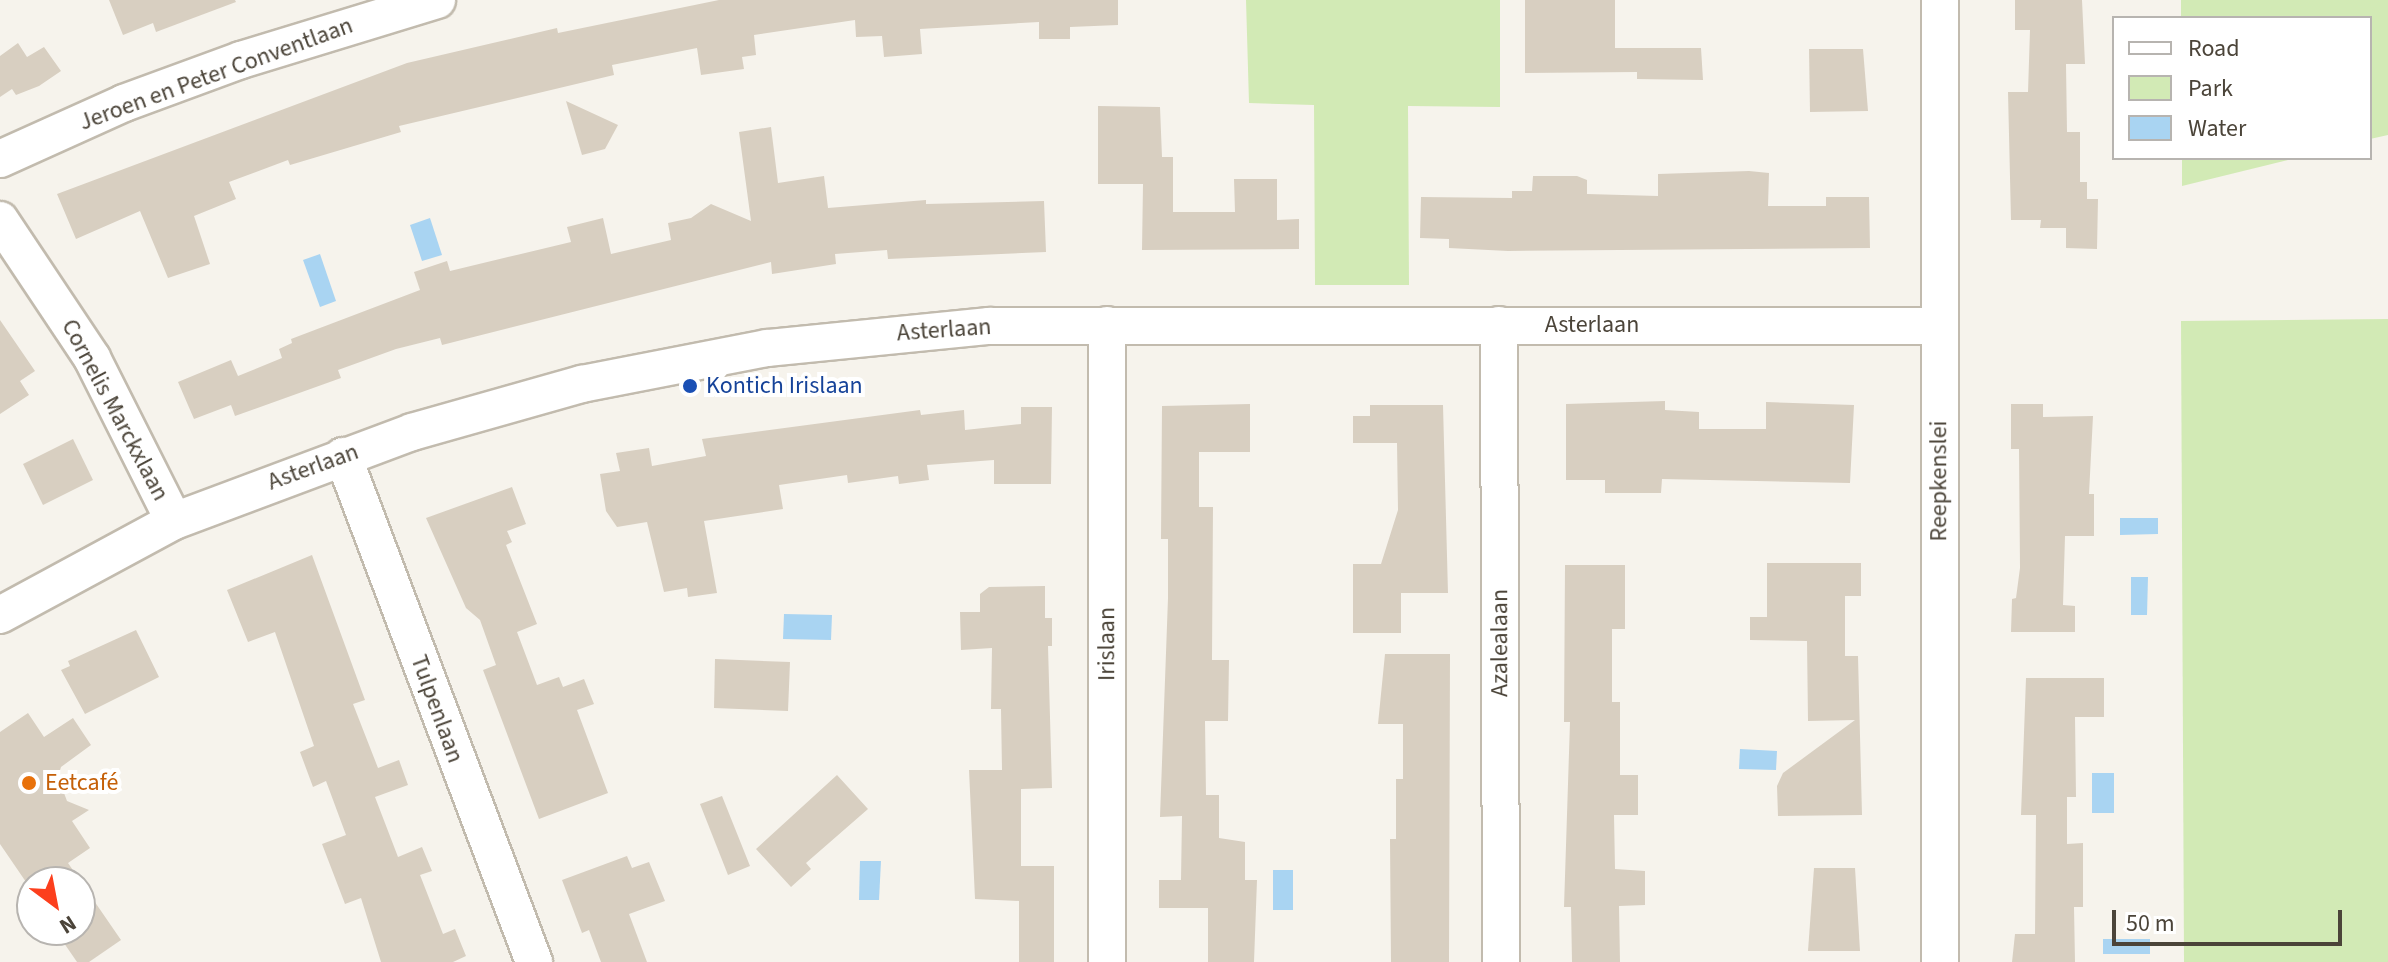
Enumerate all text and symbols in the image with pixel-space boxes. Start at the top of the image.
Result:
street label: Jeroen en Peter Conventlaan [75,11,357,137]
legend [2112,16,2372,160]
text: Road [2188,31,2240,66]
text: Park [2188,71,2233,106]
text: Water [2188,111,2246,146]
street label: Asterlaan [1545,311,1639,339]
street label: Asterlaan [896,312,992,348]
street label: Cornelis Marckxlaan [55,314,175,506]
place label: Kontich Irislaan [706,372,863,400]
marker: Kontich Irislaan [681,377,699,395]
street label: Reepkenslei [1925,420,1953,542]
street label: Asterlaan [264,437,362,497]
street label: Azalealaan [1486,589,1514,697]
street label: Irislaan [1093,607,1121,681]
street label: Tulpenlaan [404,651,470,767]
place label: Eetcafé [45,769,118,797]
marker: Eetcafé [20,774,38,792]
north arrow [16,866,96,946]
scale bar [2116,894,2346,944]
text: 50 m [2126,906,2175,941]
text: N [53,907,82,942]

